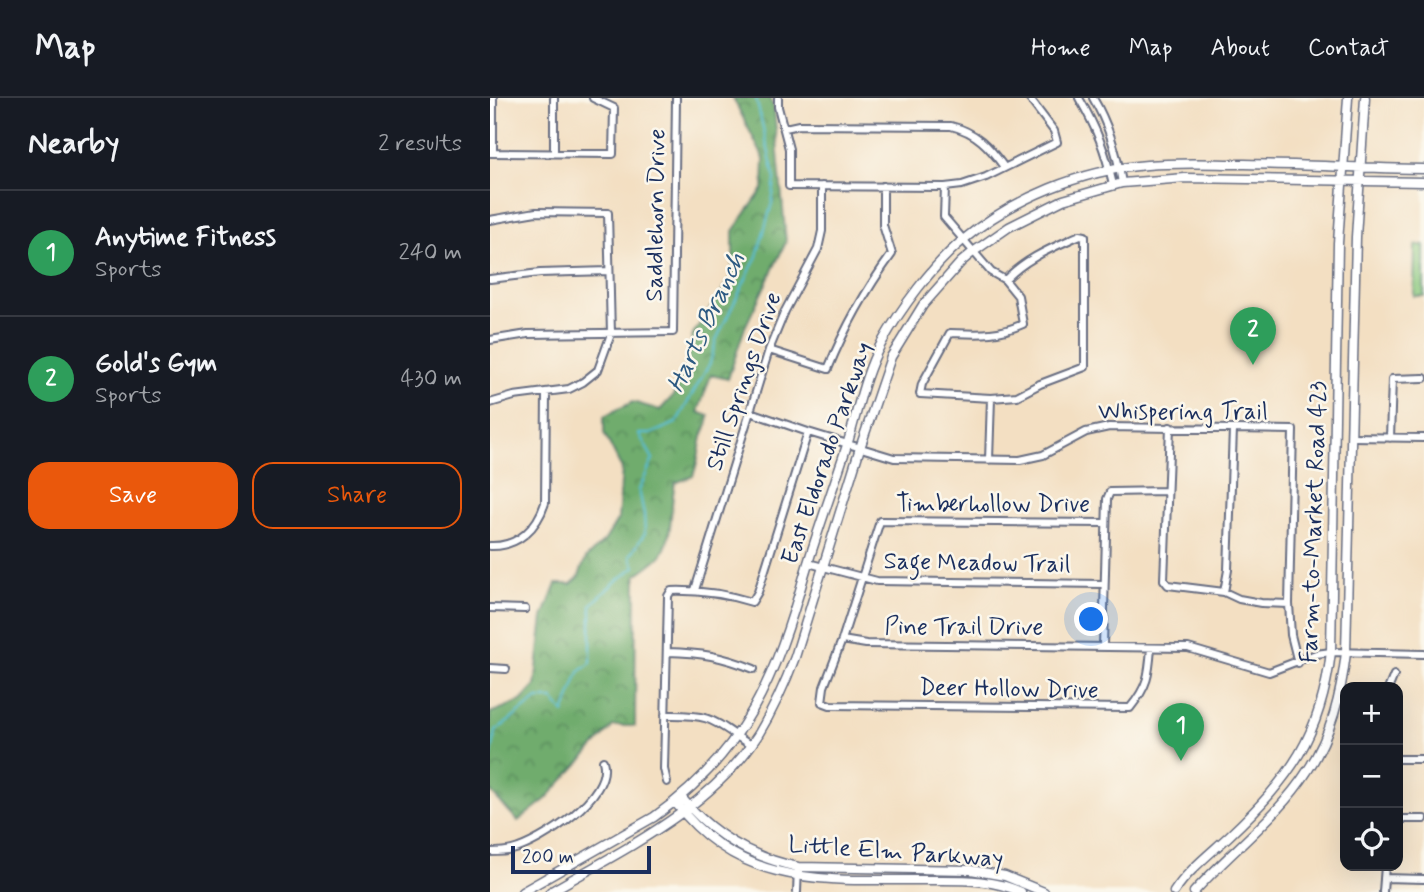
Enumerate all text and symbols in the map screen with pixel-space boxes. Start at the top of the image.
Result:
text: Map [35,26,95,70]
text: Home [1031,33,1091,64]
text: Map [1129,33,1173,64]
text: About [1211,33,1270,64]
text: Contact [1308,33,1389,64]
text: Nearby [28,124,119,163]
street label: Saddlehorn Drive [639,128,674,302]
text: 2 results [378,129,462,159]
text: Anytime Fitness [95,221,276,255]
text: 1 [46,238,56,268]
text: 240 m [398,238,462,268]
water label: Harts Branch [659,247,754,399]
text: Sports [95,255,162,285]
street label: Still Springs Drive [699,288,789,475]
pin: 2 [1230,307,1276,365]
street label: East Eldorado Parkway [775,338,880,569]
text: Gold's Gym [95,347,217,381]
text: 2 [45,364,57,394]
text: 430 m [401,364,462,394]
street label: Farm-to-Market Road 423 [1294,380,1335,664]
text: Sports [95,381,162,411]
street label: Whispering Trail [1098,397,1268,428]
button: Save [28,462,238,529]
button: Share [252,462,462,529]
street label: Timberhollow Drive [896,489,1090,520]
street label: Sage Meadow Trail [883,546,1071,584]
your location [1074,602,1108,636]
street label: Pine Trail Drive [885,612,1043,643]
street label: Deer Hollow Drive [919,672,1099,707]
map controls [1340,682,1403,871]
button: + [1340,682,1403,745]
pin: 1 [1158,703,1204,761]
button: − [1340,745,1403,808]
button: locate [1340,808,1403,871]
street label: Little Elm Parkway [787,830,1004,875]
scale bar [511,843,651,875]
text: 200 m [522,845,574,870]

